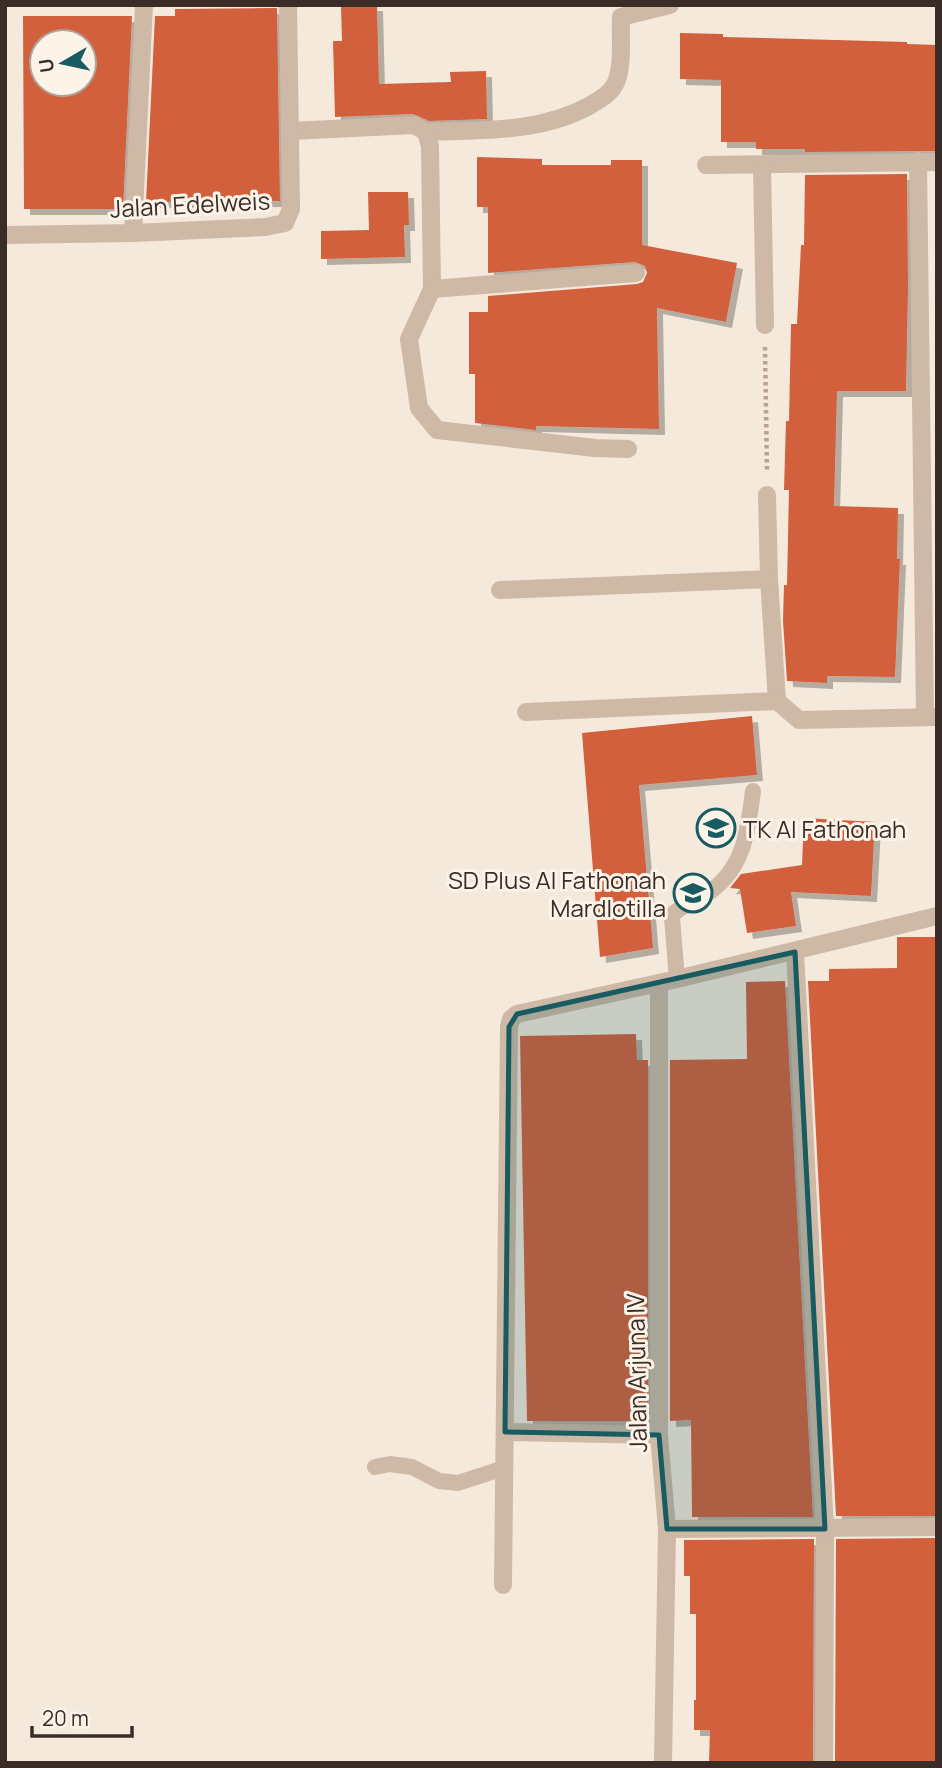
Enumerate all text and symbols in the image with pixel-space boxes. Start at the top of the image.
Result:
north arrow [28,28,98,98]
text: U [32,57,60,74]
street label: Jalan Edelweis [109,183,271,225]
school or university icon: TK Al Fathonah [695,807,737,849]
place label: TK Al Fathonah [743,812,906,845]
place label: SD Plus Al Fathonah Mardlotilla [448,863,666,924]
school or university icon: SD Plus Al Fathonah Mardlotilla [672,872,714,914]
street label: Jalan Arjuna IV [618,1293,654,1453]
scale bar [32,1694,131,1738]
text: 20 m [42,1704,89,1732]

